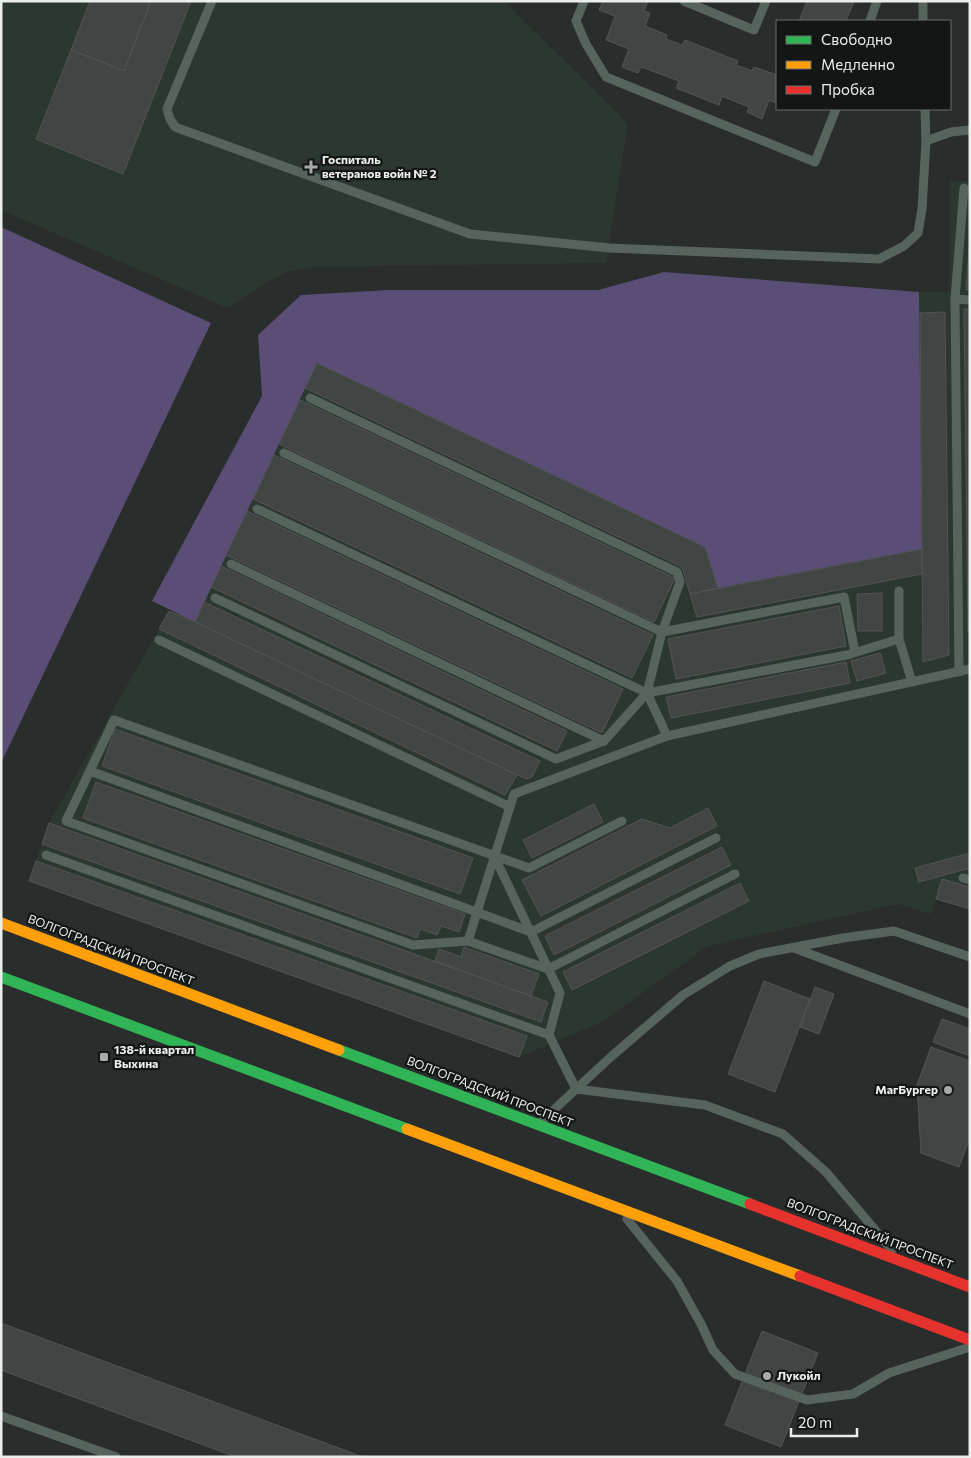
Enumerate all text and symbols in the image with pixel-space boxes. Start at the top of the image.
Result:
legend [776,20,951,110]
text: Свободно [821,30,892,48]
text: Медленно [821,55,895,73]
text: Пробка [821,80,875,98]
place label: Госпиталь ветеранов войн № 2 [322,152,437,180]
marker: Госпиталь ветеранов войн № 2 [304,160,318,174]
street label: ВОЛГОГРАДСКИЙ ПРОСПЕКТ [26,911,197,987]
place label: 138-й квартал Выхина [114,1042,194,1070]
marker: 138-й квартал Выхина [98,1051,110,1063]
street label: ВОЛГОГРАДСКИЙ ПРОСПЕКТ [405,1053,576,1129]
place label: МагБургер [875,1082,938,1096]
marker: МагБургер [942,1084,954,1096]
street label: ВОЛГОГРАДСКИЙ ПРОСПЕКТ [785,1195,956,1271]
place label: Лукойл [777,1368,821,1382]
marker: Лукойл [761,1370,773,1382]
scale bar [791,1406,857,1438]
text: 20 m [798,1413,832,1431]

